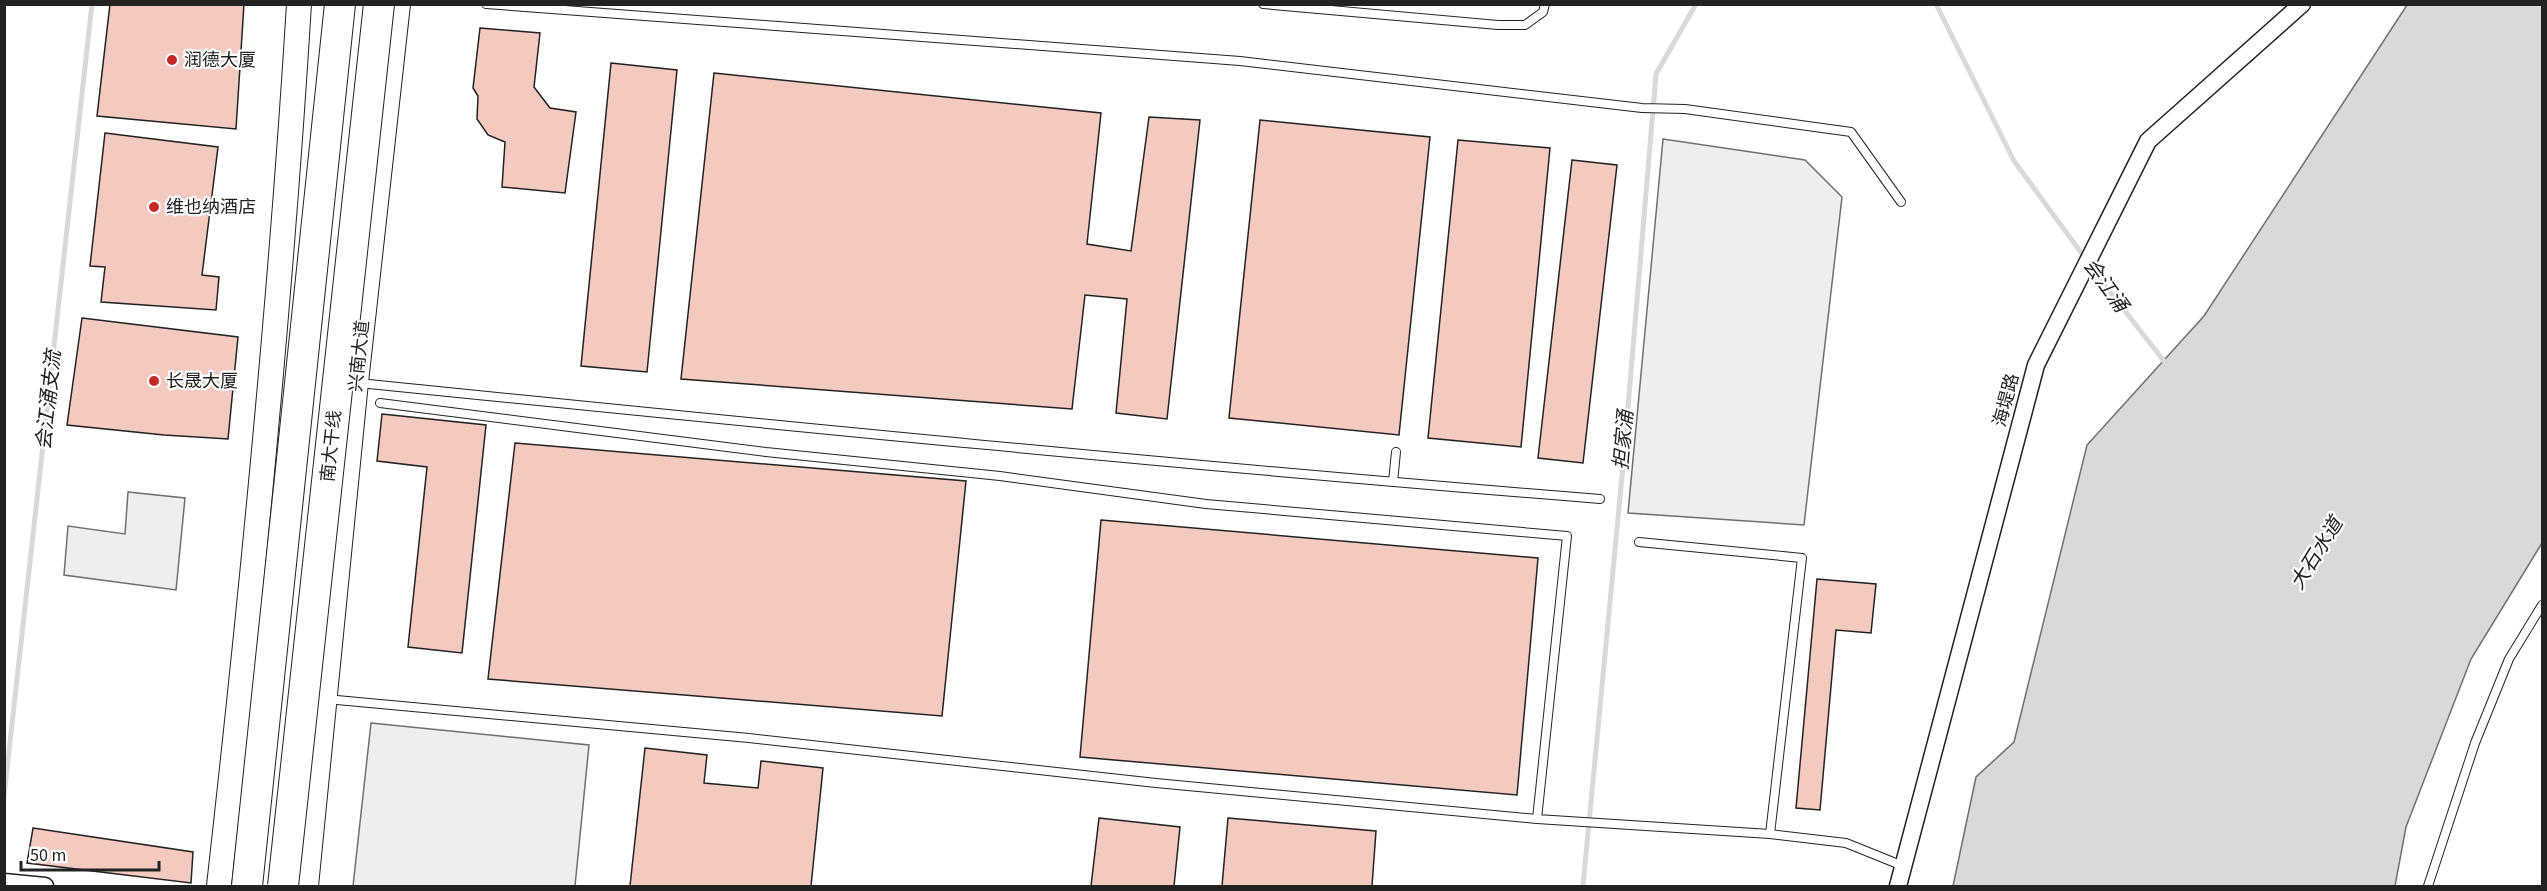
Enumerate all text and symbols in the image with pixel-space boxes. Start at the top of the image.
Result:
place label: 润德大厦 [184,48,256,73]
marker: 润德大厦 [165,53,179,67]
place label: 维也纳酒店 [166,195,256,220]
marker: 维也纳酒店 [147,200,161,214]
water label: 会江涌 [2076,253,2135,320]
street label: 兴南大道 [343,319,376,393]
water label: 会江涌支流 [30,346,68,451]
place label: 长晟大厦 [166,369,238,394]
street label: 海堤路 [1987,371,2026,429]
marker: 长晟大厦 [147,374,161,388]
water label: 担家涌 [1607,407,1641,471]
street label: 南大干线 [315,409,348,483]
water label: 大石水道 [2284,510,2352,595]
scale bar [21,834,159,872]
text: 50 m [30,843,66,868]

